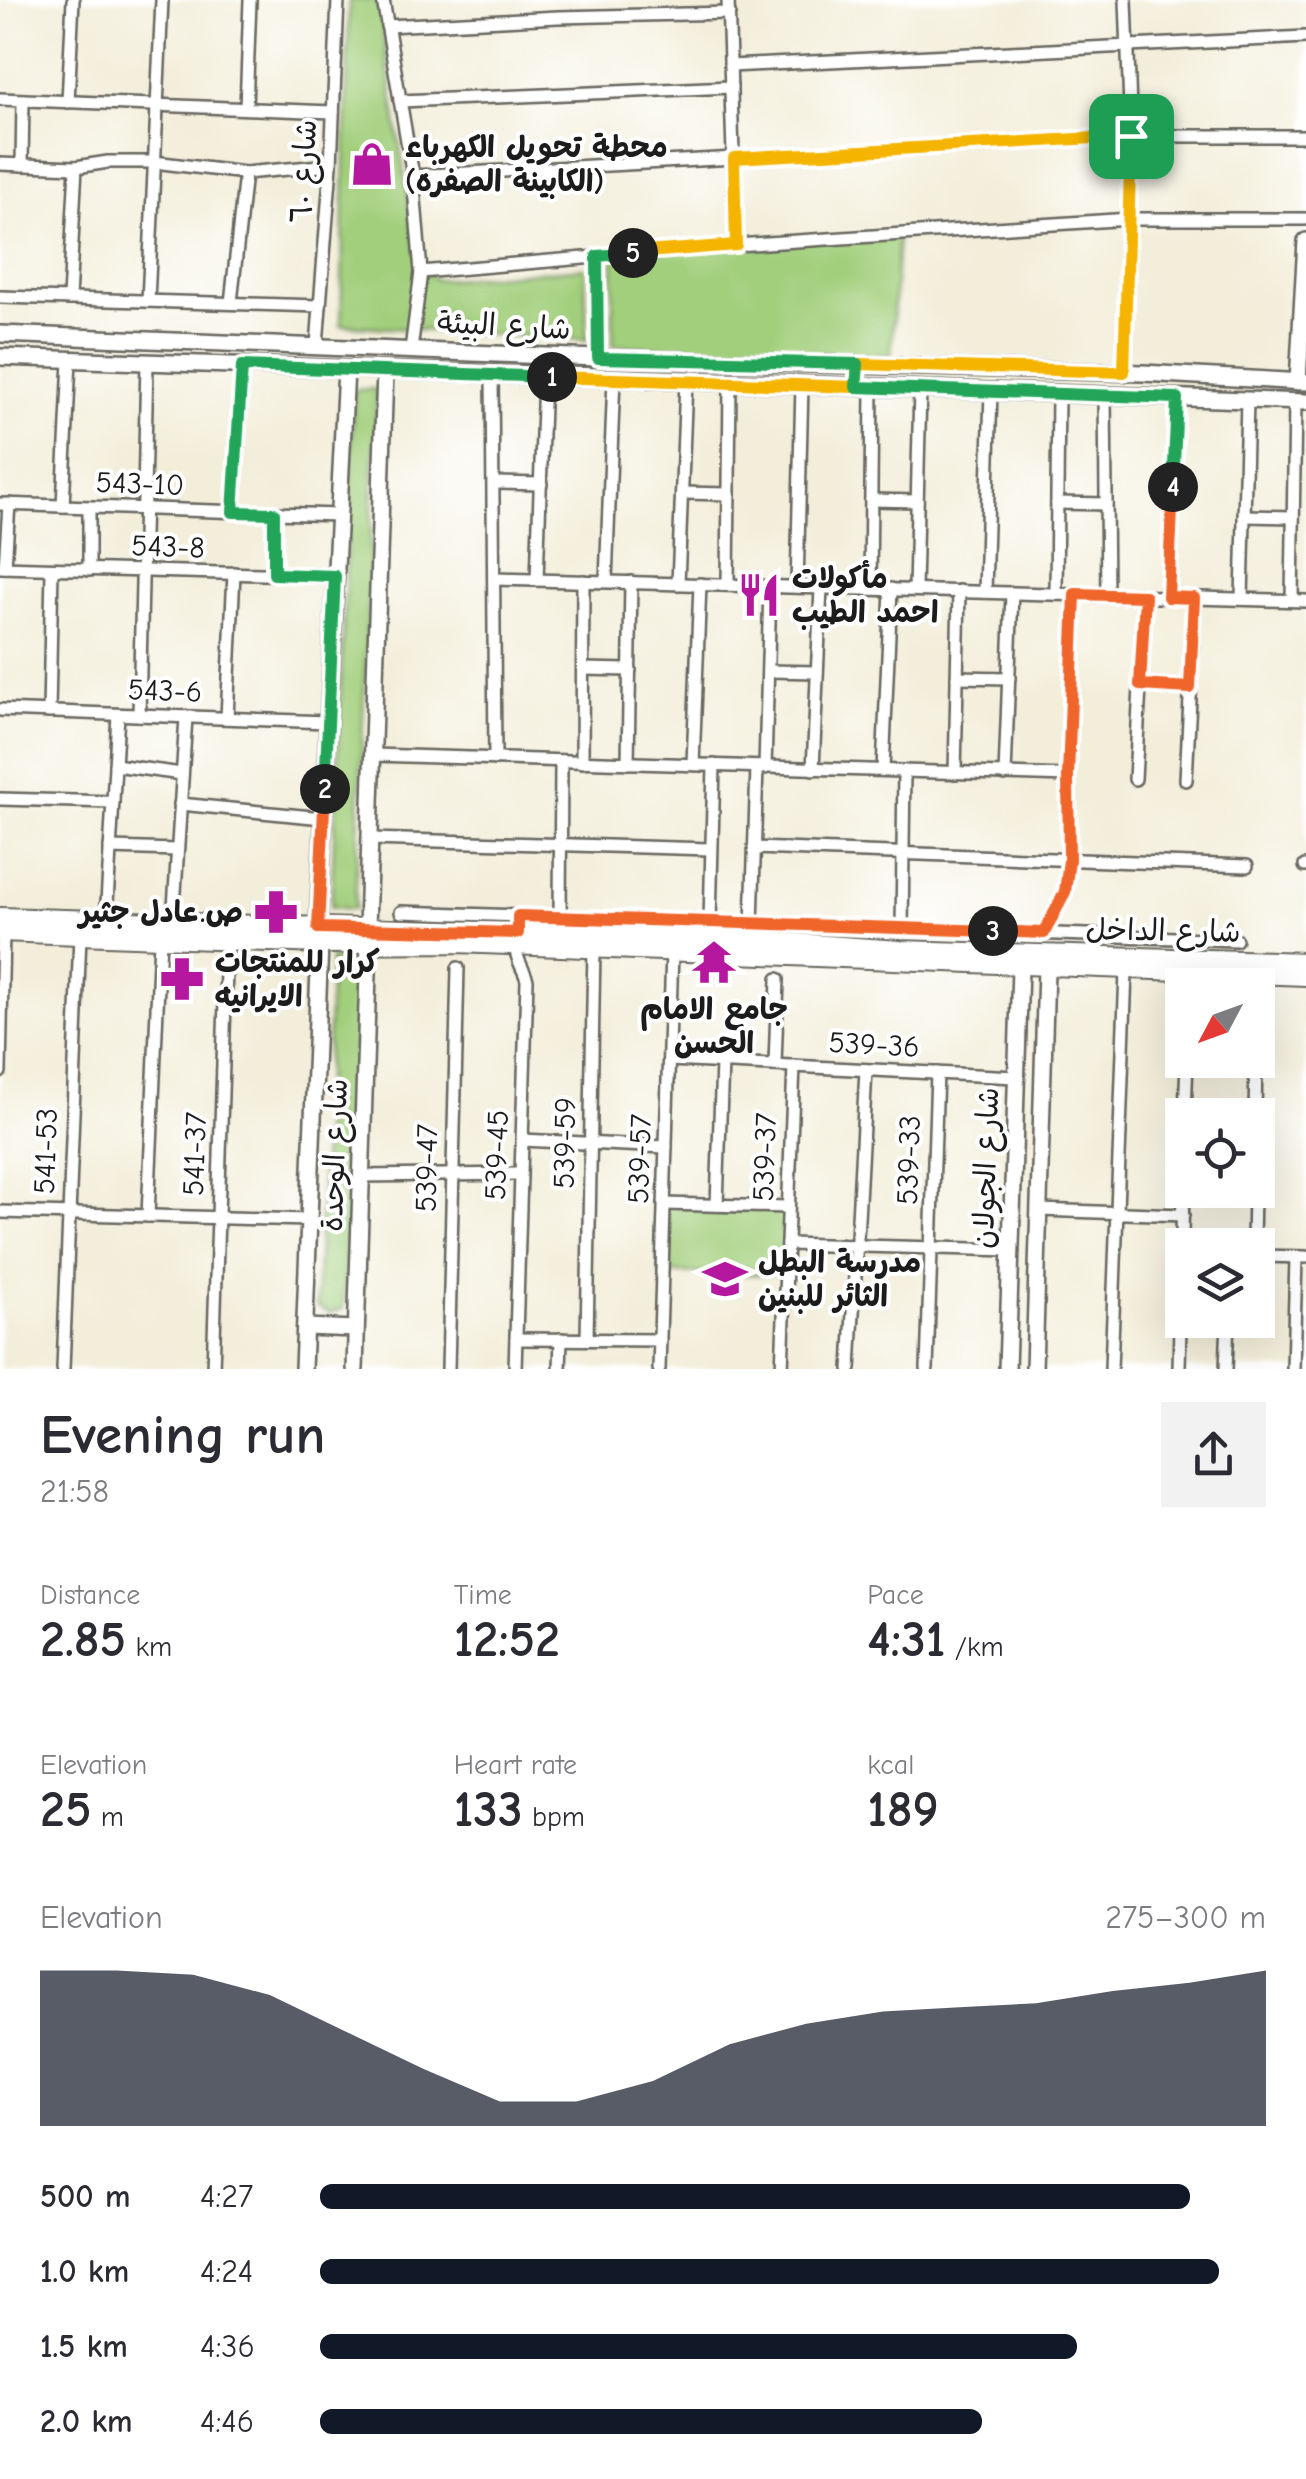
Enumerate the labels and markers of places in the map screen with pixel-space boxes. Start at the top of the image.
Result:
pin [1089,94,1174,179]
place label: محطة تحويل الكهرباء (الكابينة الصفره) [405,130,668,199]
shop icon: محطة تحويل الكهرباء (الكابينة الصفره) [348,140,396,188]
pin: 5 [608,228,658,278]
pin: 1 [527,352,577,402]
pin: 4 [1148,462,1198,512]
place label: مأكولات احمد الطيب [792,560,938,630]
restaurant icon: مأكولات احمد الطيب [735,571,783,619]
pin: 2 [300,764,350,814]
pharmacy icon: ص.عادل جثير [252,888,300,936]
place label: ص.عادل جثير [76,895,243,930]
pin: 3 [968,906,1018,956]
temple icon: جامع الامام الحسن [690,938,738,986]
place label: كرار للمنتجات الايرانيه [215,945,380,1014]
pharmacy icon: كرار للمنتجات الايرانيه [158,955,206,1003]
place label: جامع الامام الحسن [640,992,788,1061]
place label: مدرسة البطل الثائر للبنين [758,1245,921,1314]
school or university icon: مدرسة البطل الثائر للبنين [701,1255,749,1303]

